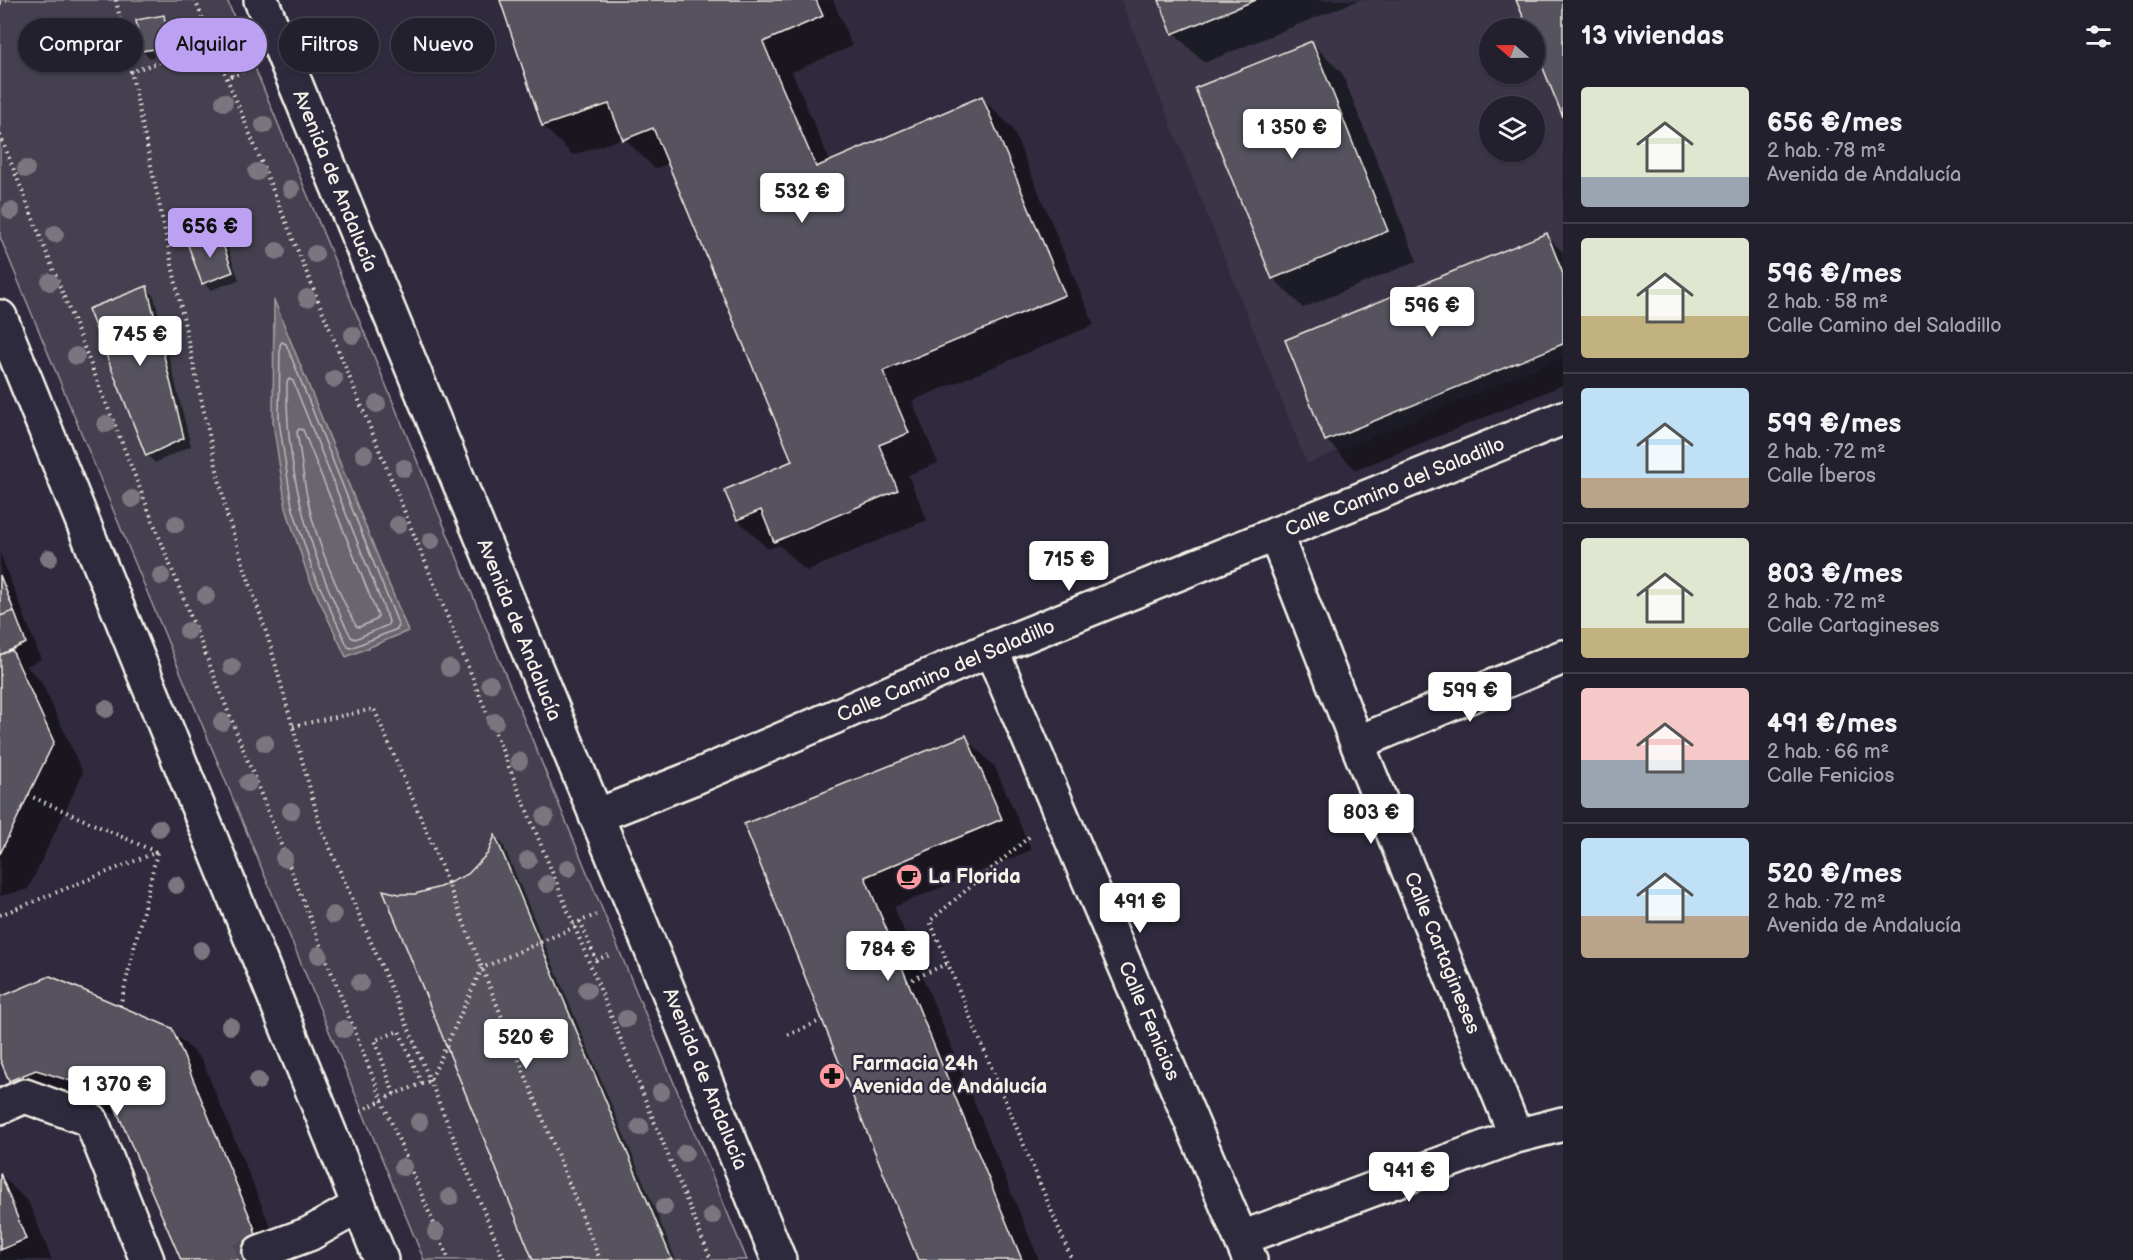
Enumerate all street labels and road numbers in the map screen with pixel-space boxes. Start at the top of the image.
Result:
street label: Avenida de Andalucía [287,86,383,276]
street label: Calle Camino del Saladillo [1282,432,1508,542]
street label: Avenida de Andalucía [471,535,567,725]
street label: Calle Camino del Saladillo [833,614,1059,728]
street label: Calle Cartagineses [1399,869,1485,1038]
street label: Calle Fenicios [1113,958,1185,1084]
street label: Avenida de Andalucía [657,984,753,1174]

